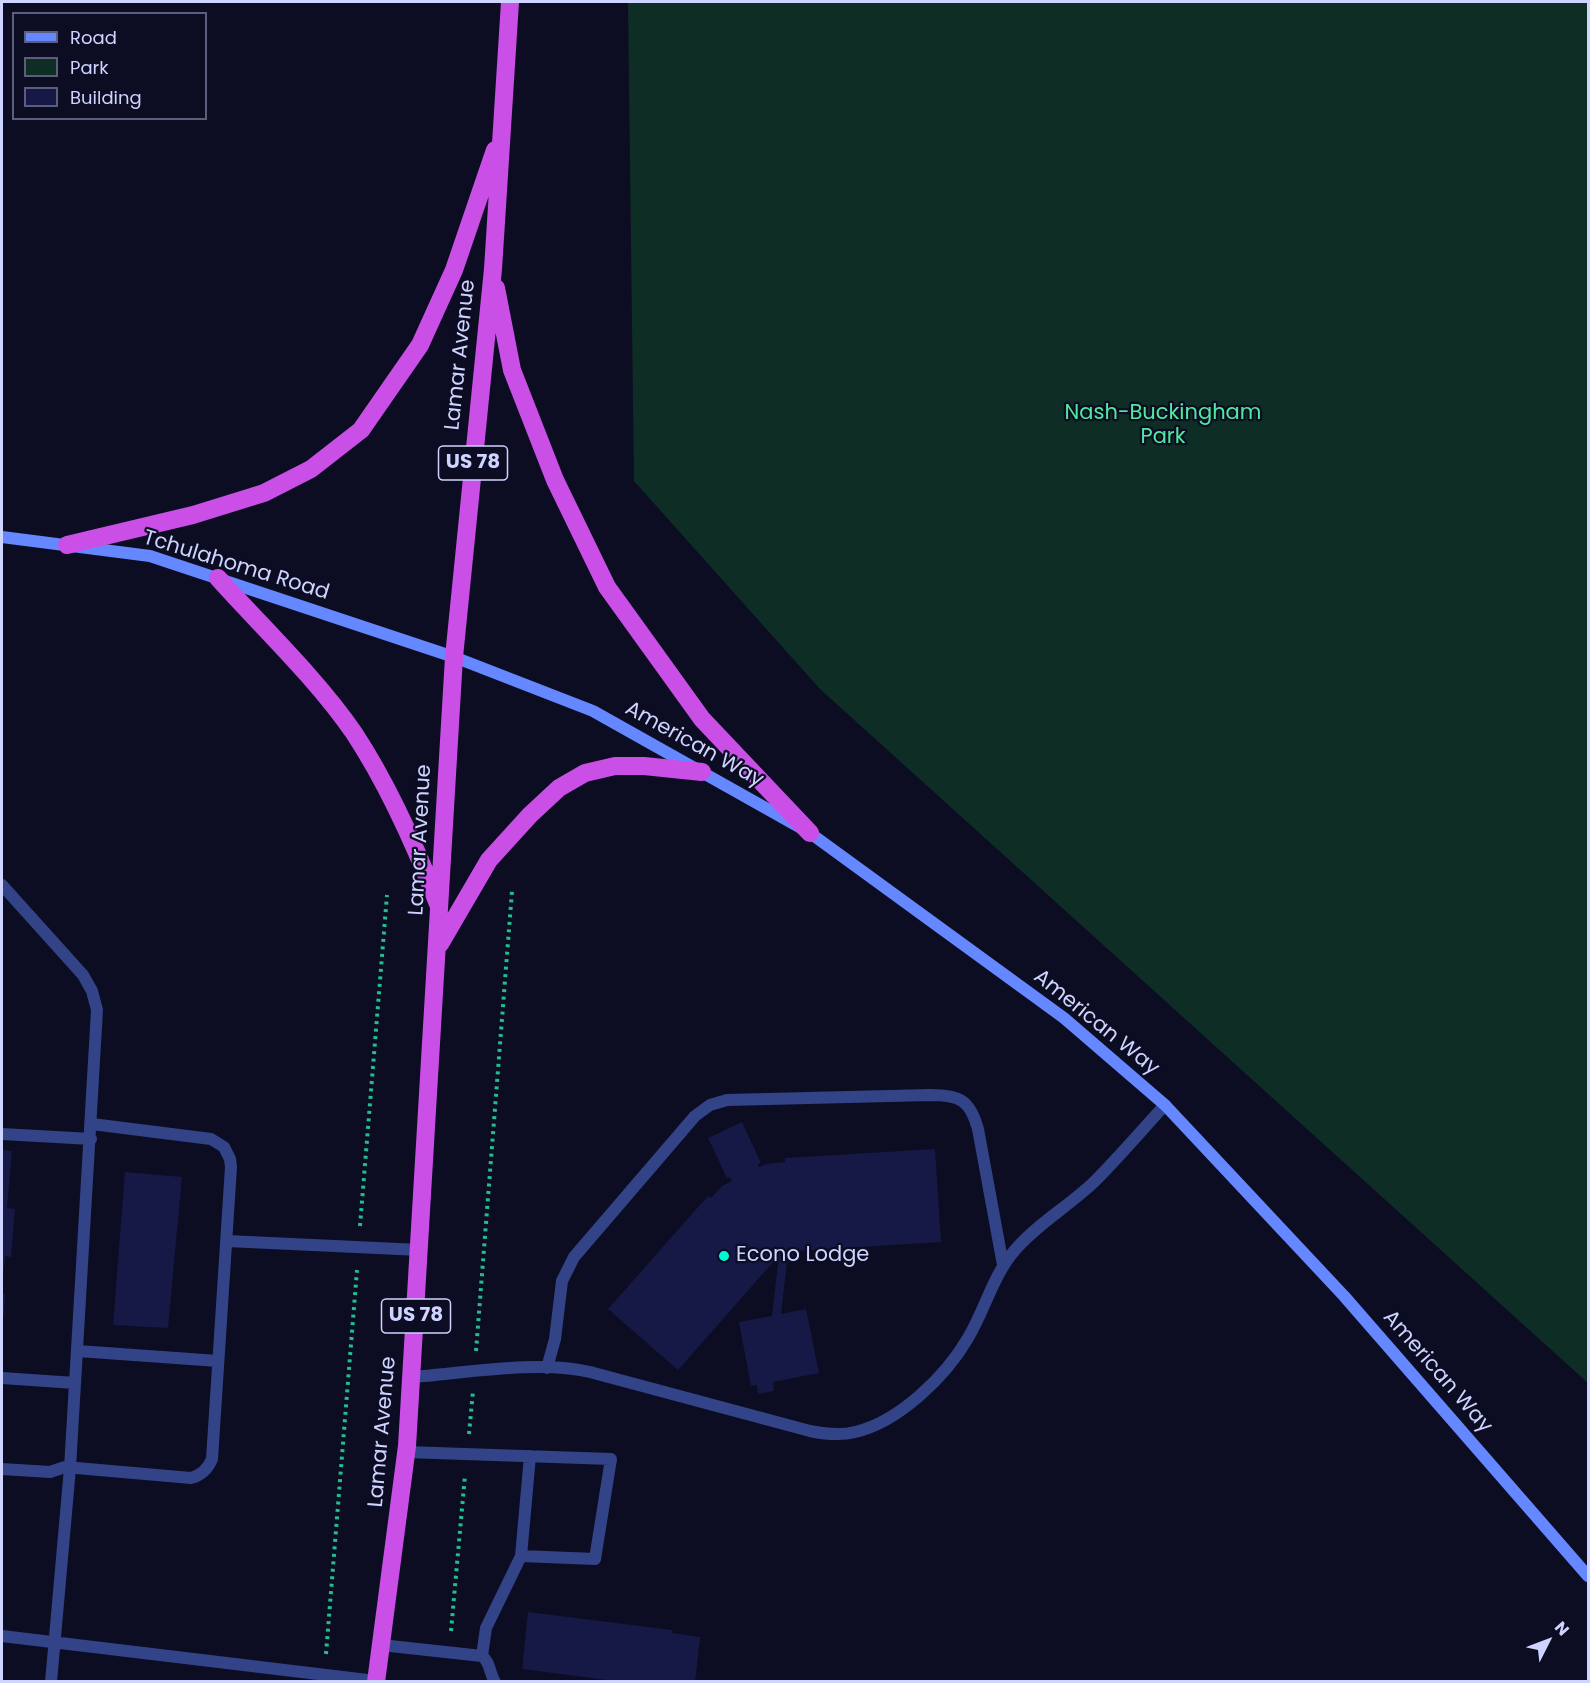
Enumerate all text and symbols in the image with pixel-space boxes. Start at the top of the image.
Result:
legend [12,12,207,120]
text: Road [70,25,117,50]
text: Park [70,55,109,80]
text: Building [70,85,142,110]
street label: Lamar Avenue [441,278,481,432]
park label: Nash-Buckingham Park [1065,401,1261,451]
road number: US 78 [438,446,508,480]
street label: Tchulahoma Road [140,526,332,606]
street label: American Way [620,697,768,793]
street label: Lamar Avenue [404,764,438,916]
street label: American Way [1028,965,1164,1081]
place label: Econo Lodge [736,1243,869,1269]
marker: Econo Lodge [717,1249,731,1263]
road number: US 78 [382,1299,450,1333]
street label: American Way [1377,1306,1497,1438]
street label: Lamar Avenue [364,1355,402,1509]
north arrow [1518,1611,1578,1671]
text: N [1549,1616,1574,1641]

